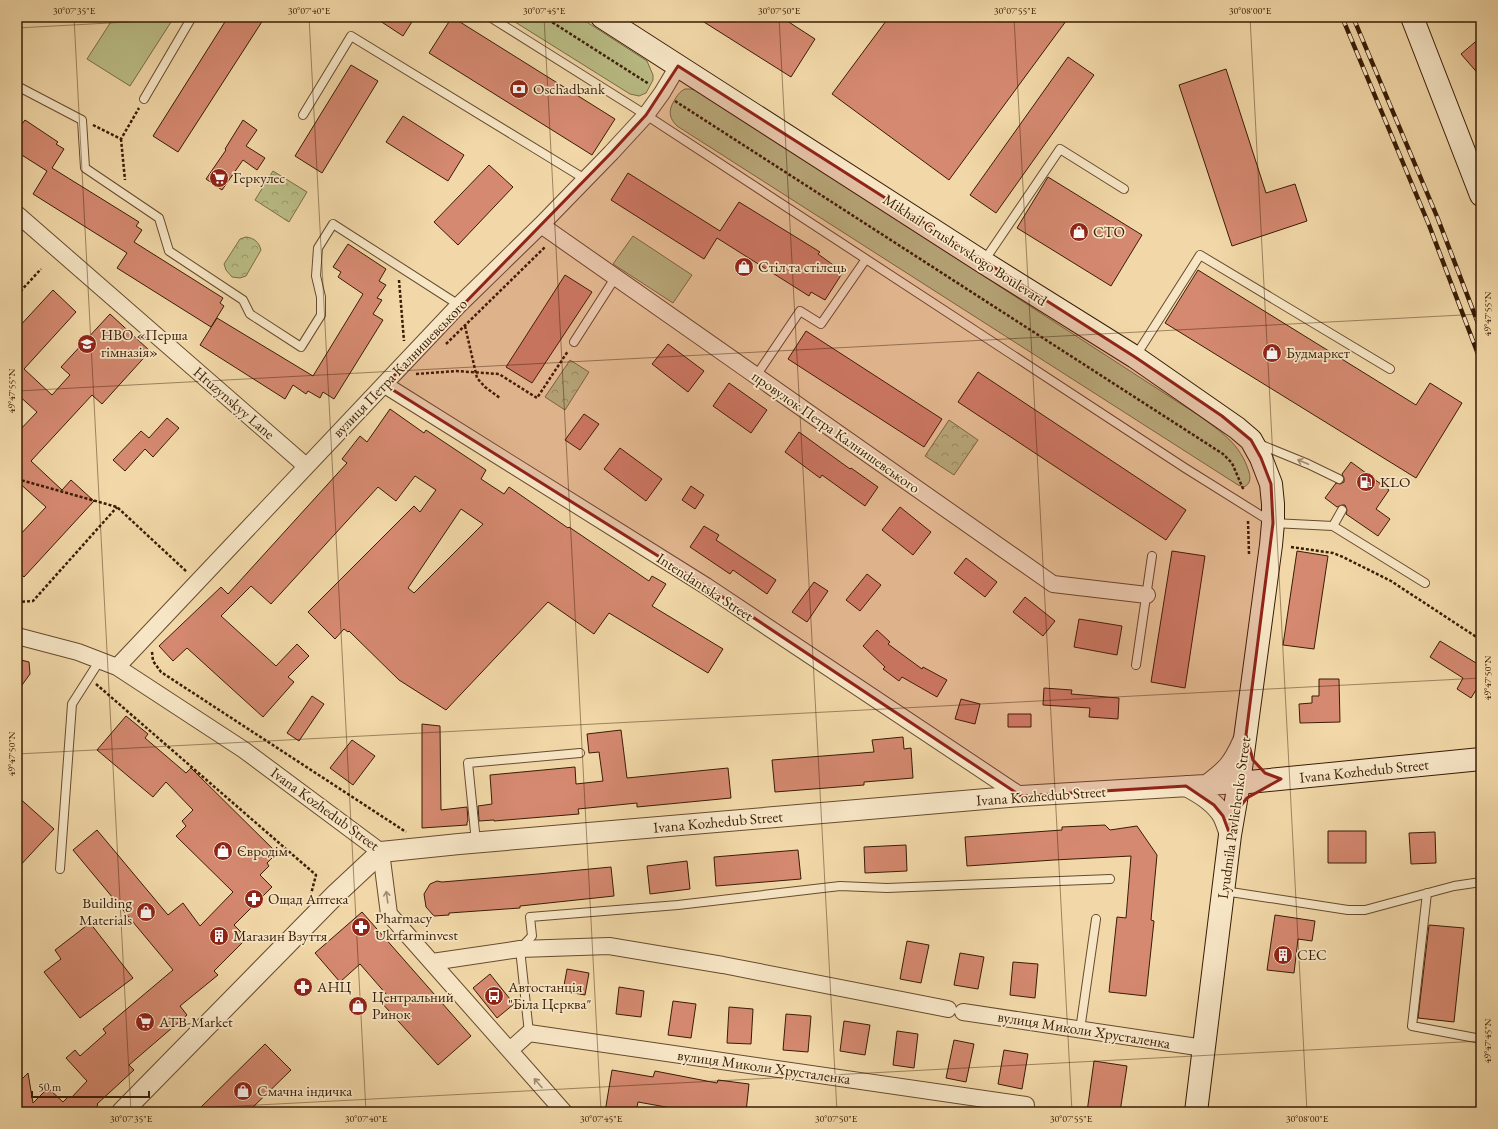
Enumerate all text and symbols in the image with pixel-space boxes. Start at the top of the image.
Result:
text: 30°07'35"E [53,4,96,17]
text: 30°07'40"E [288,4,331,17]
text: 30°07'45"E [523,4,566,17]
text: 30°07'50"E [758,4,801,17]
text: 30°07'55"E [994,4,1037,17]
text: 30°08'00"E [1229,4,1272,17]
bank icon: Oschadbank [508,78,530,100]
place label: Oschadbank [533,79,606,98]
supermarket icon: Геркулес [208,167,230,189]
place label: Геркулес [233,168,285,187]
street label: Mikhail Grushevskogo Boulevard [880,189,1051,310]
shop icon: СТО [1068,221,1090,243]
place label: СТО [1093,222,1125,241]
shop icon: Стіл та стілець [733,256,755,278]
place label: Стіл та стілець [758,257,847,276]
text: 49°47'55"N [1481,291,1494,336]
street label: вулиця Петра Калнишевського [328,294,471,441]
place label: НВО «Перша гімназія» [101,325,188,361]
school or university icon: НВО «Перша гімназія» [76,333,98,355]
shop icon: Будмаркет [1261,342,1283,364]
place label: Будмаркет [1286,343,1350,362]
street label: Hruzynskyy Lane [190,362,279,443]
street label: провулок Петра Калнишевського [749,366,924,497]
text: 49°47'55"N [5,368,18,413]
one-way arrow [1298,458,1310,465]
fuel station icon: KLO [1355,471,1377,493]
place label: KLO [1380,472,1410,491]
street label: Intendantska Street [653,548,757,625]
text: 49°47'50"N [1481,655,1494,700]
text: 49°47'50"N [5,731,18,776]
street label: Lyudmila Pavlichenko Street [1213,736,1254,900]
street label: Ivana Kozhedub Street [1298,754,1430,787]
street label: Ivana Kozhedub Street [267,763,384,855]
street label: Ivana Kozhedub Street [975,781,1107,810]
street label: Ivana Kozhedub Street [652,806,784,837]
shop icon: Євродім [212,840,234,862]
place label: Євродім [237,841,288,860]
pharmacy icon: Ощад Аптека [243,888,265,910]
place label: Ощад Аптека [268,889,349,908]
one-way arrow [383,891,391,904]
place label: Building Materials [79,893,132,929]
shop icon: Building Materials [135,901,157,923]
place label: Pharmacy Ukrfarminvest [375,908,458,944]
pharmacy icon: Pharmacy Ukrfarminvest [350,916,372,938]
building icon: Магазин Взуття [208,925,230,947]
place label: Магазин Взуття [233,926,328,945]
building icon: СЕС [1272,944,1294,966]
place label: СЕС [1297,945,1327,964]
pharmacy icon: АНЦ [292,976,314,998]
place label: АНЦ [316,977,352,996]
place label: Автостанція "Біла Церква" [507,977,591,1013]
bus stop icon: Автостанція "Біла Церква" [483,985,505,1007]
place label: Центральний Ринок [372,987,454,1023]
shop icon: Центральний Ринок [347,995,369,1017]
street label: вулиця Миколи Хрусталенка [996,1006,1172,1053]
supermarket icon: ATB-Market [134,1011,156,1033]
place label: ATB-Market [158,1012,233,1031]
text: 49°47'45"N [1481,1018,1494,1063]
street label: вулиця Миколи Хрусталенка [676,1045,852,1088]
scale bar [32,1073,149,1099]
one-way arrow [534,1077,543,1088]
text: 50 m [38,1079,62,1095]
shop icon: Смачна індичка [232,1080,254,1102]
place label: Смачна індичка [257,1081,352,1100]
text: 30°07'35"E [110,1112,153,1125]
text: 30°07'40"E [345,1112,388,1125]
text: 30°07'45"E [580,1112,623,1125]
text: 30°07'50"E [815,1112,858,1125]
text: 30°07'55"E [1050,1112,1093,1125]
text: 30°08'00"E [1286,1112,1329,1125]

